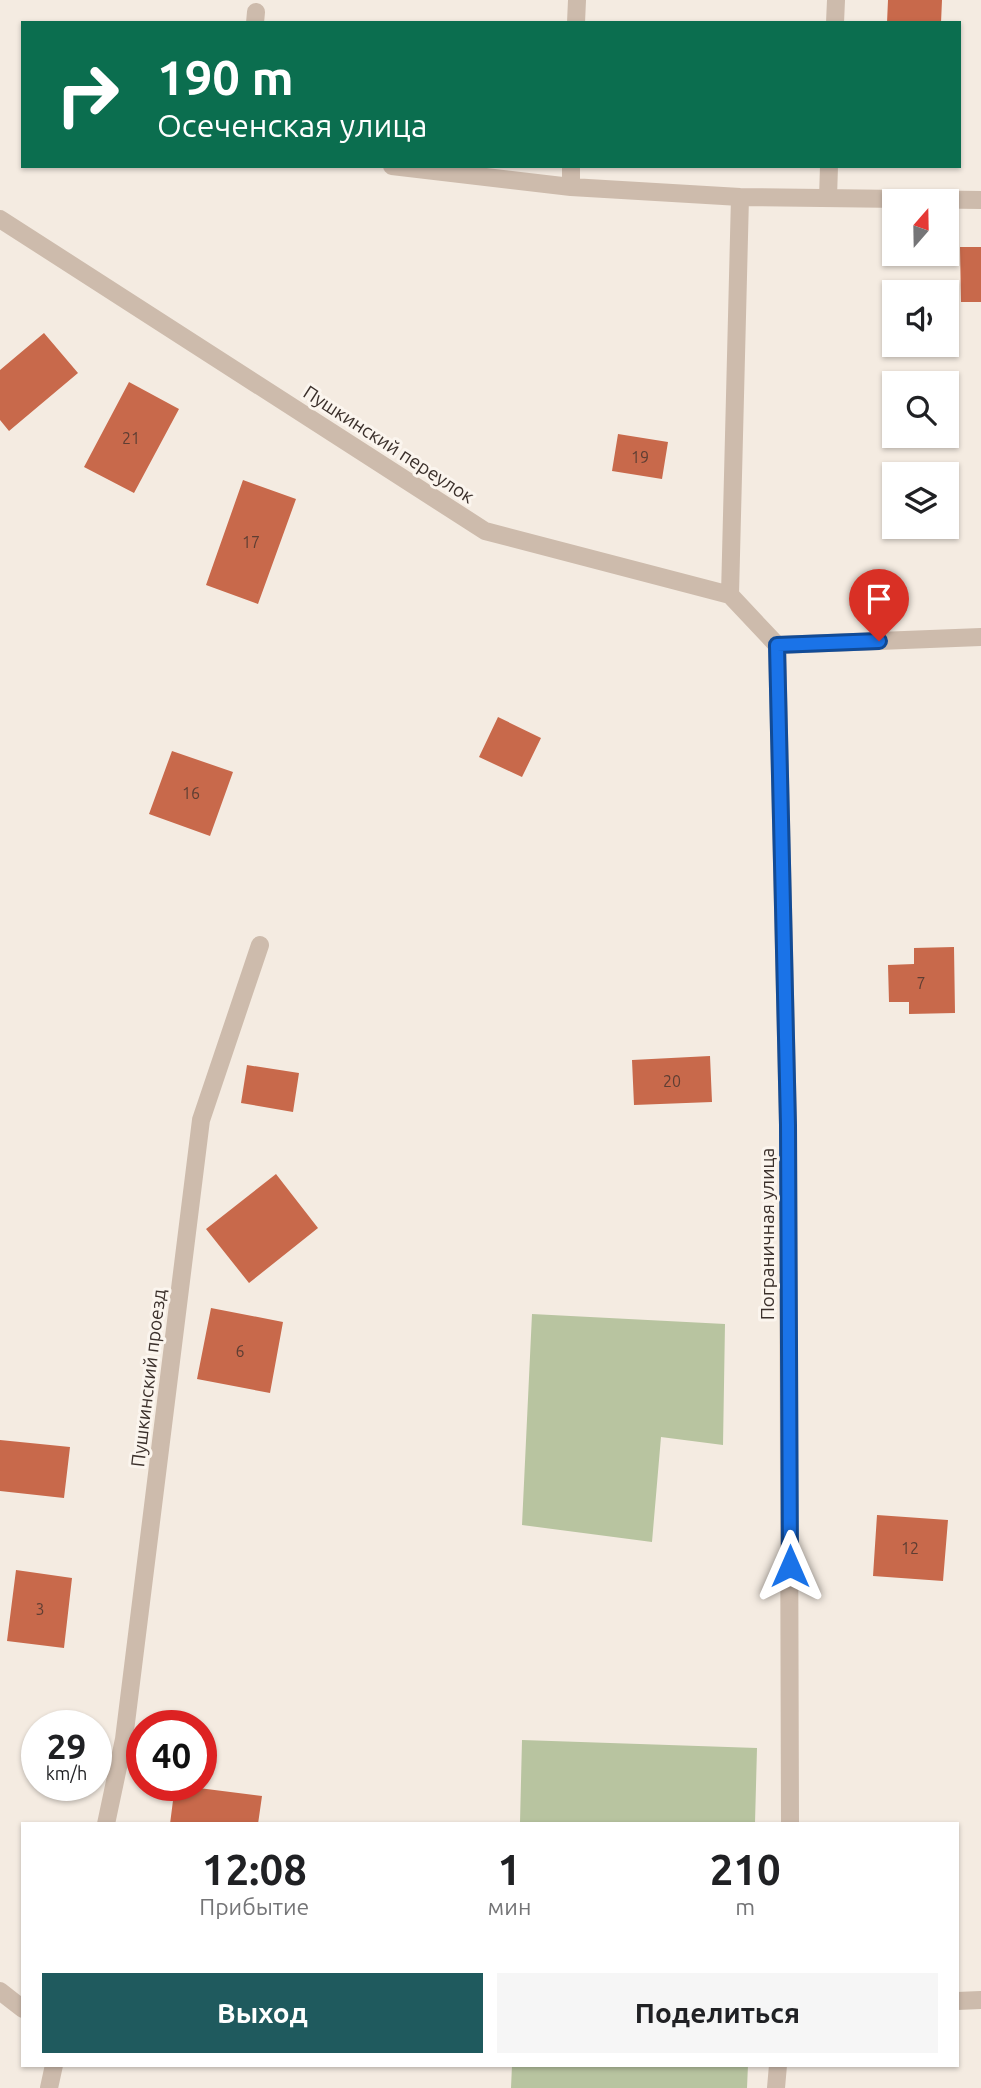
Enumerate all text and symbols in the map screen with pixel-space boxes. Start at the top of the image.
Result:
icon: right [42,49,133,140]
text: 190 m [157,49,294,104]
text: Осеченская улица [157,107,427,143]
north arrow [882,189,959,266]
map controls [882,189,959,539]
button: sound [882,280,959,357]
button: search [882,371,959,448]
street label: Пушкинский переулок [300,381,479,508]
house number: 21 [122,429,140,447]
house number: 19 [631,448,649,466]
button: layers [882,462,959,539]
house number: 17 [242,533,260,551]
pin [849,569,909,641]
icon: arrive [860,580,898,618]
house number: 16 [182,784,200,802]
house number: 7 [916,974,926,992]
house number: 20 [663,1072,681,1090]
street label: Пограничная улица [756,1148,778,1320]
street label: Пушкинский проезд [126,1288,170,1468]
house number: 6 [235,1342,245,1360]
position arrow [753,1529,827,1603]
house number: 12 [901,1539,919,1557]
house number: 3 [35,1600,45,1618]
speed limit sign: 40 [126,1710,217,1801]
text: 29 [47,1726,86,1766]
text: km/h [46,1763,87,1783]
text: 12:08 [202,1846,307,1893]
text: 1 [498,1846,521,1893]
text: 210 [710,1846,781,1893]
text: Прибытие [199,1894,309,1919]
text: мин [488,1894,531,1919]
text: m [735,1894,755,1919]
button: Выход [42,1973,483,2053]
button: Поделиться [497,1973,938,2053]

